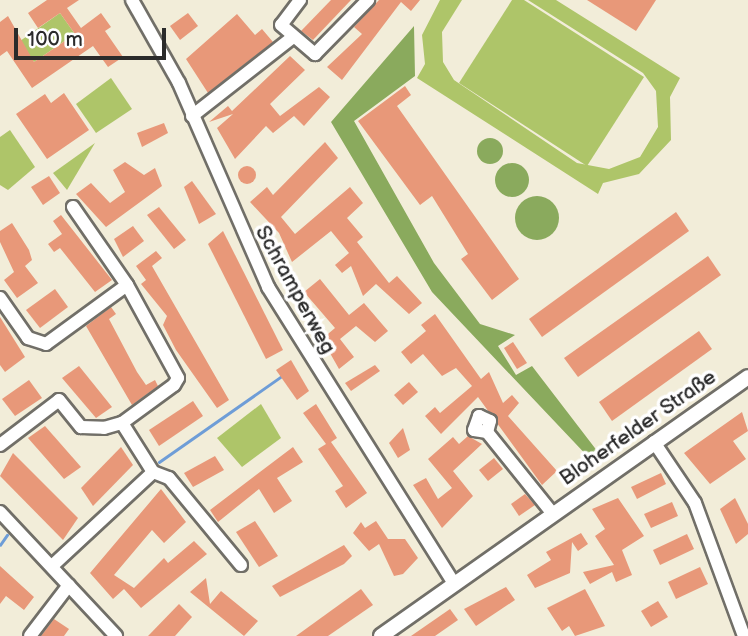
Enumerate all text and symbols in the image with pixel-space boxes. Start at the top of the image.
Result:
scale bar [18,14,170,58]
text: 100 m [27,27,83,52]
street label: Schramperweg [249,222,341,358]
street label: Bloherfelder Straße [555,365,721,491]

